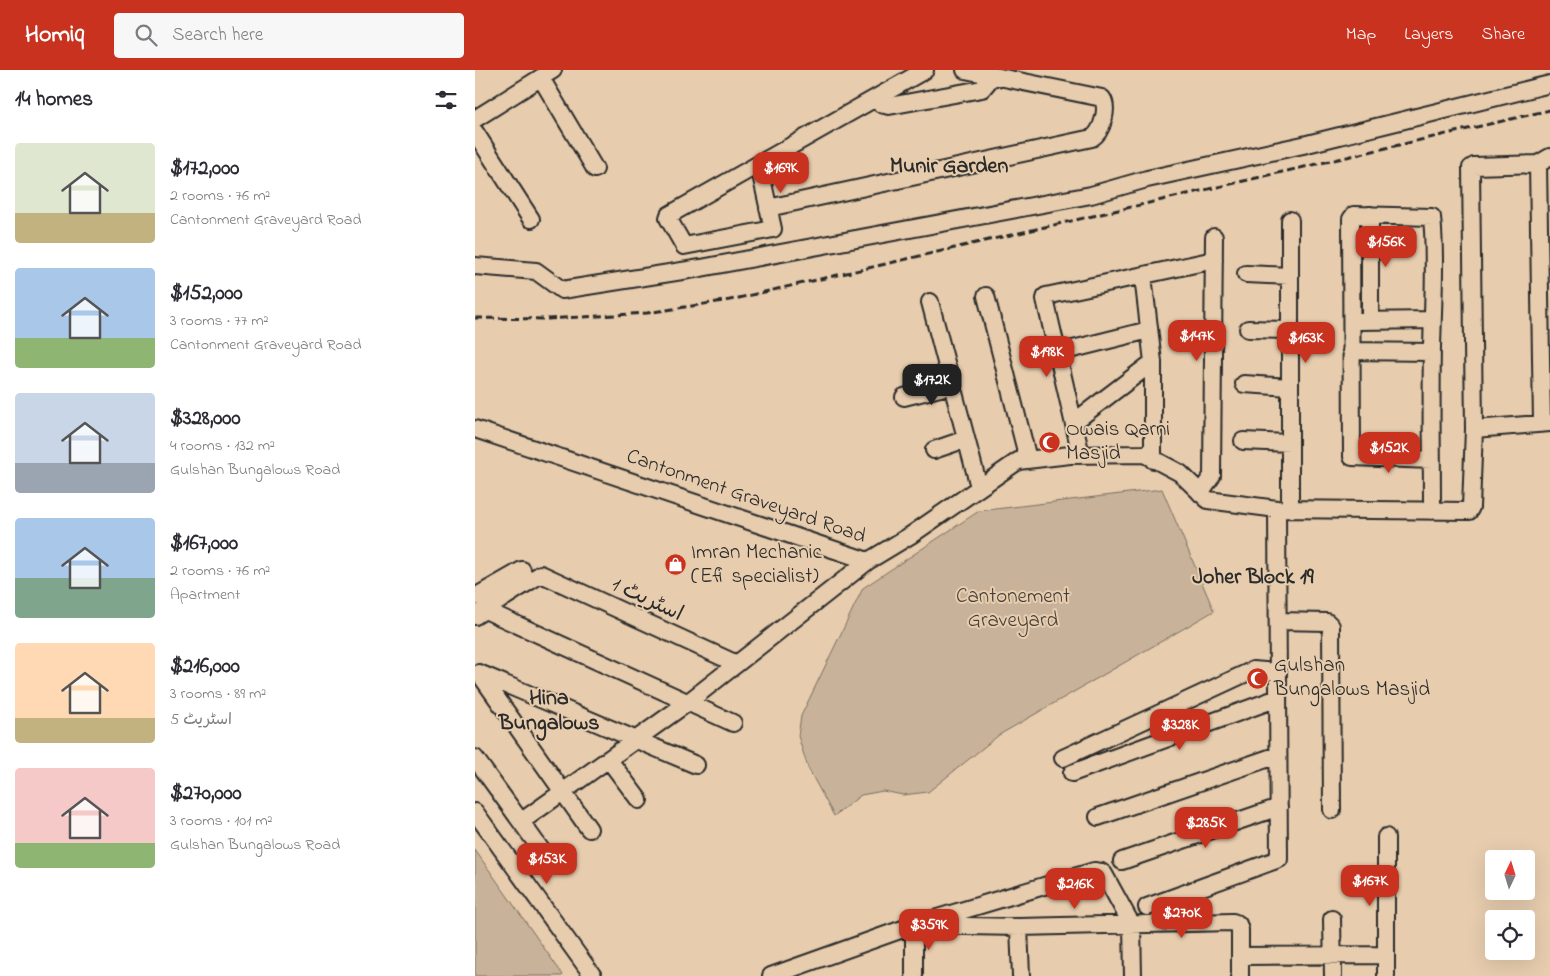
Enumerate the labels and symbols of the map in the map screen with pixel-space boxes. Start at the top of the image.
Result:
district label: Munir Garden [890,151,1008,183]
pin: $169K [746,152,816,194]
pin: $156K [1351,226,1421,268]
pin: $147K [1162,320,1232,362]
pin: $163K [1271,322,1341,364]
pin: $198K [1012,336,1082,378]
pin: $172K [897,364,967,406]
place label: Owais Qarni Masjid [1066,415,1170,469]
mosque icon: Owais Qarni Masjid [1038,430,1062,454]
pin: $152K [1354,432,1424,474]
street label: Cantonment Graveyard Road [622,442,870,554]
place label: Imran Mechanic (Efi specialist) [691,538,823,592]
shop icon: Imran Mechanic (Efi specialist) [663,553,687,577]
district label: Joher Block 19 [1192,562,1314,594]
street label: اسٹریٹ 1 [606,570,688,630]
park label: Cantonement Graveyard [956,582,1070,638]
place label: Gulshan Bungalows Masjid [1273,651,1430,707]
mosque icon: Gulshan Bungalows Masjid [1246,666,1270,690]
district label: Hina Bungalows [498,683,599,741]
pin: $328K [1145,708,1215,751]
pin: $285K [1171,806,1241,849]
pin: $153K [512,842,582,885]
north arrow [1485,850,1535,900]
pin: $167K [1335,864,1405,907]
pin: $216K [1040,868,1110,910]
pin: $270K [1147,896,1217,939]
pin: $359K [894,908,964,951]

